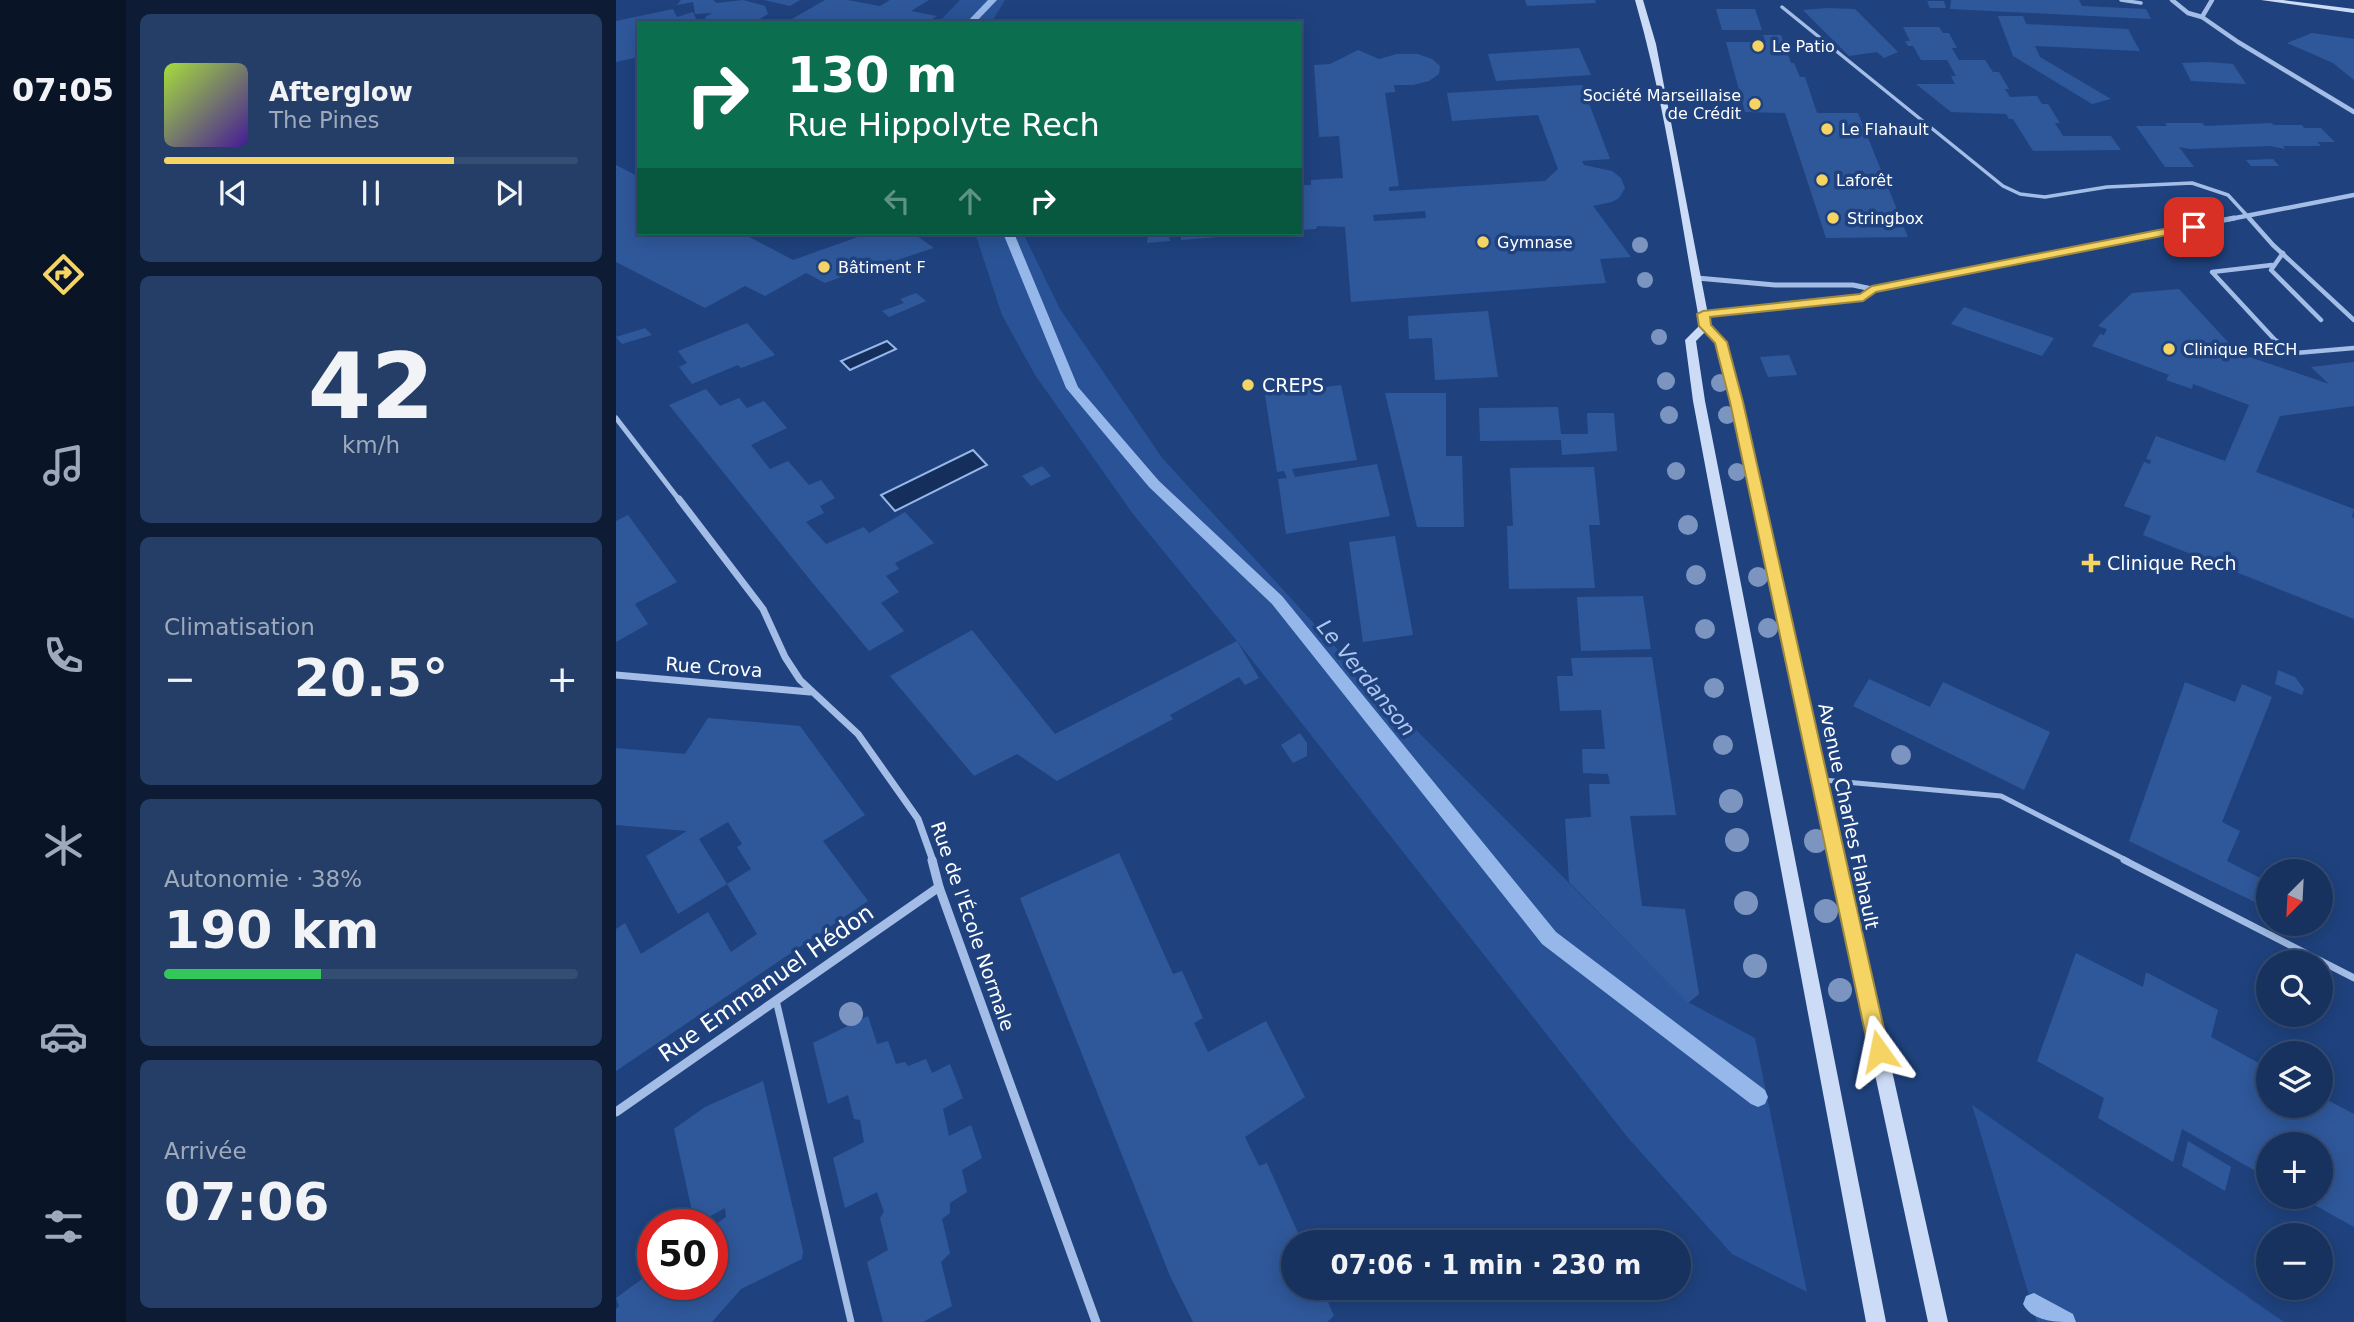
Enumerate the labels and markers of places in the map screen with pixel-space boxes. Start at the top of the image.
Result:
place label: Le Patio [1772,37,1835,56]
marker: Le Patio [1750,38,1766,54]
place label: Société Marseillaise de Crédit [1583,86,1741,123]
marker: Société Marseillaise de Crédit [1747,96,1763,112]
place label: Le Flahault [1841,120,1929,139]
marker: Le Flahault [1819,121,1835,137]
place label: Laforêt [1836,171,1892,190]
marker: Laforêt [1814,172,1830,188]
pin [2164,197,2224,257]
place label: Stringbox [1847,209,1924,228]
marker: Stringbox [1825,210,1841,226]
place label: Gymnase [1497,233,1573,252]
marker: Gymnase [1475,234,1491,250]
place label: Bâtiment F [838,258,926,277]
marker: Bâtiment F [816,259,832,275]
place label: Clinique RECH [2183,340,2297,359]
marker: Clinique RECH [2161,341,2177,357]
place label: CREPS [1262,374,1324,396]
marker: CREPS [1240,377,1256,393]
place label: Clinique Rech [2107,552,2237,574]
marker: Clinique Rech [2081,553,2101,573]

